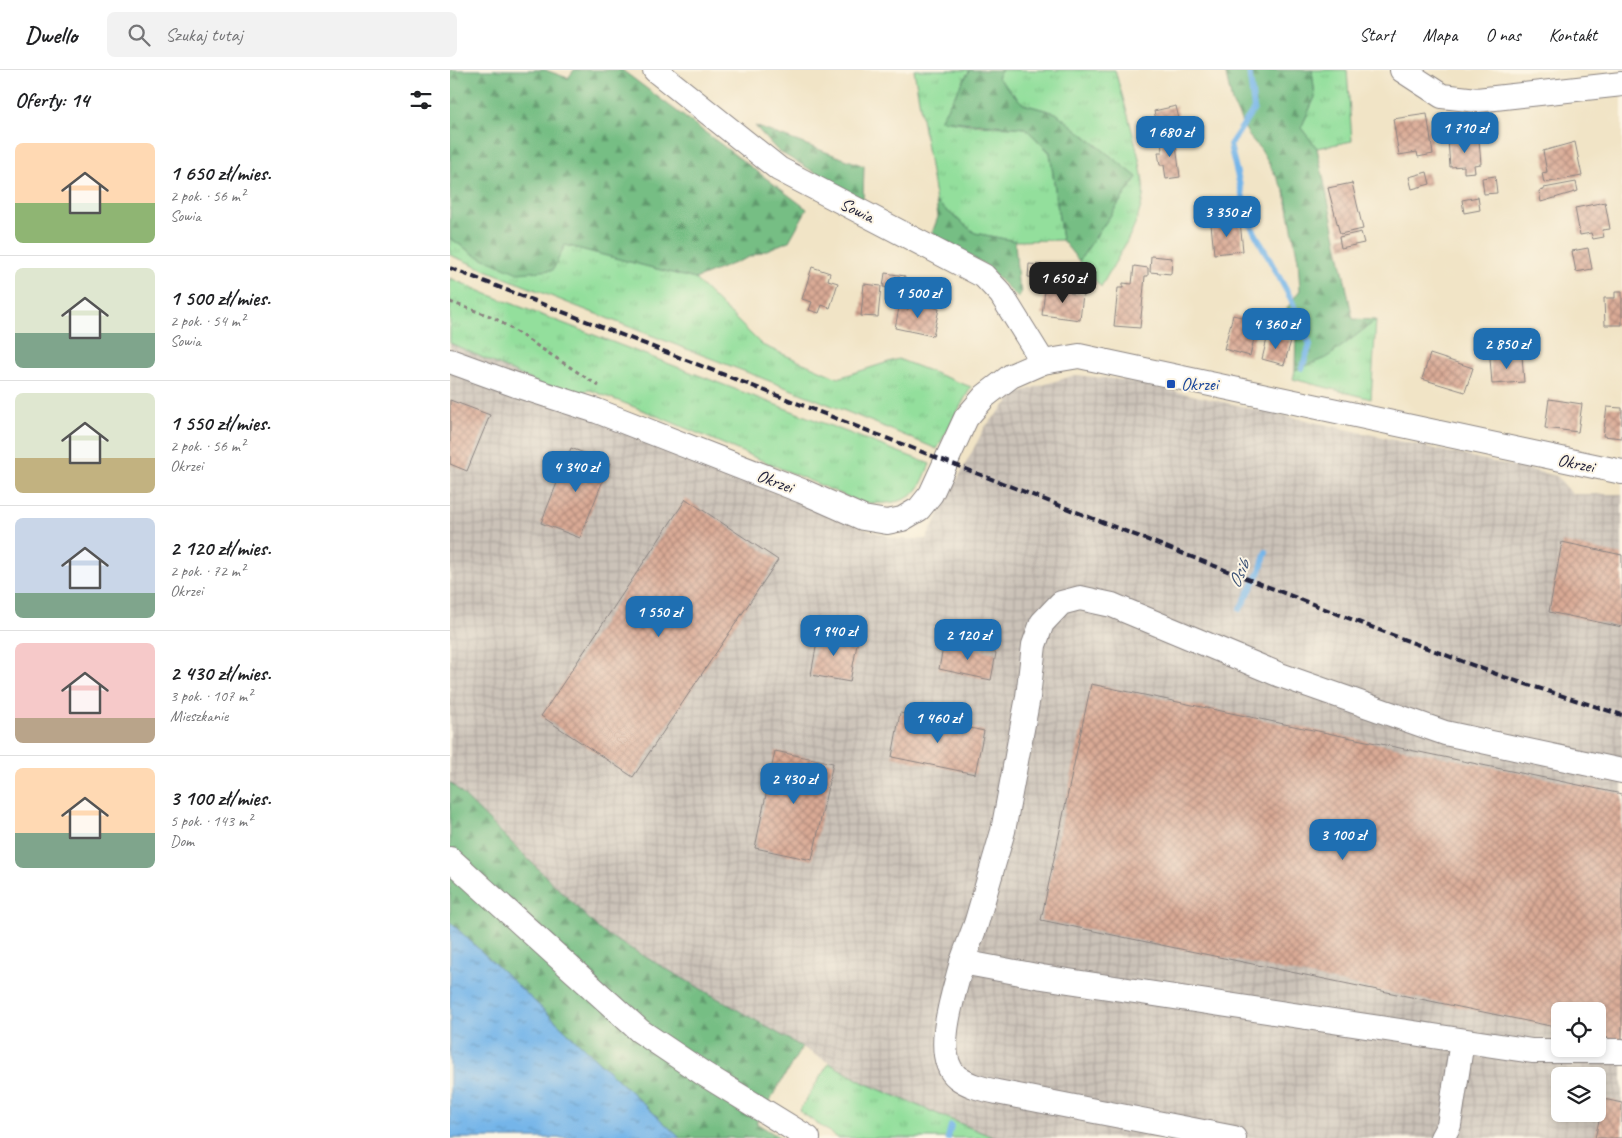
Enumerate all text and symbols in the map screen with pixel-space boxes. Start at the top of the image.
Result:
search box [107,12,457,57]
text: Dwello [25,20,77,50]
icon: search [125,21,153,49]
text: Szukaj tutaj [165,23,243,47]
text: Start [1359,24,1395,46]
text: Mapa [1423,24,1457,46]
text: O nas [1485,24,1521,46]
text: Kontakt [1549,24,1597,46]
icon: filters [407,86,435,114]
text: Oferty: 14 [15,87,89,113]
pin: 1 710 zł [1413,112,1517,154]
pin: 1 680 zł [1118,116,1222,158]
text: 1 710 zł [1442,118,1488,138]
text: 1 680 zł [1147,122,1193,142]
text: 1 650 zł/mies. [170,160,271,186]
icon: home [55,163,115,223]
text: 2 pok. · 56 m² [170,186,245,206]
street label: Sowia [837,192,879,228]
pin: 3 350 zł [1175,196,1279,238]
text: 3 350 zł [1205,202,1249,222]
text: Sowia [170,206,201,226]
pin: 1 650 zł [1011,262,1115,304]
text: 1 650 zł [1040,268,1086,288]
pin: 1 500 zł [866,276,970,319]
text: 1 500 zł [896,283,940,303]
text: 1 500 zł/mies. [170,285,271,311]
icon: home [55,288,115,348]
pin: 4 360 zł [1224,308,1328,350]
text: 2 pok. · 54 m² [170,311,245,331]
text: 4 360 zł [1253,314,1299,334]
pin: 2 850 zł [1455,328,1559,370]
text: Sowia [170,331,201,351]
text: 2 850 zł [1485,334,1529,354]
place label: Okrzei [1181,373,1221,395]
marker: Okrzei [1165,378,1177,390]
text: 1 550 zł/mies. [170,410,270,436]
icon: home [55,413,115,473]
text: 2 pok. · 56 m² [170,436,245,456]
street label: Okrzei [1556,448,1599,478]
pin: 4 340 zł [524,450,628,493]
text: Okrzei [170,456,203,476]
text: 4 340 zł [553,457,599,477]
street label: Okrzei [754,464,799,499]
text: 2 120 zł/mies. [170,535,271,561]
icon: home [55,538,115,598]
water label: Osib [1222,554,1257,592]
text: 2 pok. · 72 m² [170,561,245,581]
text: Okrzei [170,581,203,601]
pin: 1 550 zł [607,596,711,638]
text: 1 550 zł [637,602,681,622]
pin: 1 940 zł [782,614,886,657]
pin: 2 120 zł [916,618,1020,661]
text: 1 940 zł [812,621,857,641]
text: 2 120 zł [945,625,991,645]
text: 2 430 zł/mies. [170,660,271,686]
icon: home [55,663,115,723]
text: 3 pok. · 107 m² [170,686,252,706]
pin: 1 460 zł [886,702,990,744]
text: Mieszkanie [170,706,228,726]
text: 1 460 zł [915,708,961,728]
pin: 2 430 zł [742,762,846,805]
text: 2 430 zł [771,769,817,789]
text: 3 100 zł/mies. [170,785,271,811]
icon: home [55,788,115,848]
text: 5 pok. · 143 m² [170,811,252,831]
pin: 3 100 zł [1291,818,1395,861]
text: 3 100 zł [1320,825,1366,845]
text: Dom [170,831,194,851]
map controls [1551,1002,1606,1122]
button: locate [1551,1002,1606,1057]
button: layers [1551,1067,1606,1122]

